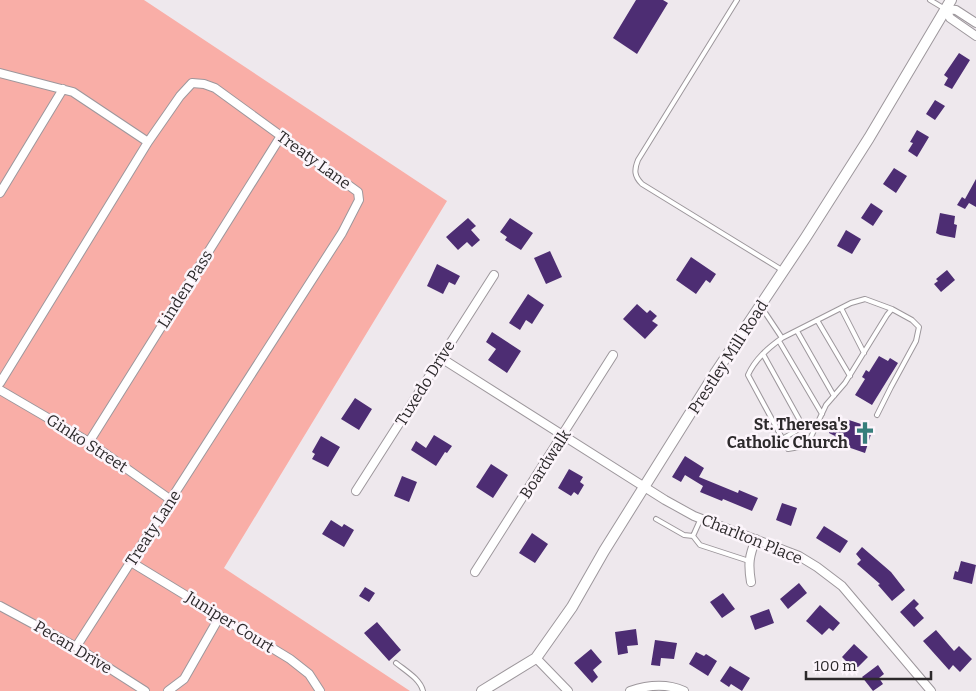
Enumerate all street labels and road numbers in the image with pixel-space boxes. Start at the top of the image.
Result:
street label: Treaty Lane [273,127,355,193]
street label: Linden Pass [154,247,216,331]
street label: Prestley Mill Road [684,296,772,417]
street label: Tuxedo Drive [391,337,459,429]
street label: Ginko Street [43,410,131,476]
street label: Boardwalk [516,426,574,502]
street label: Treaty Lane [121,486,185,570]
street label: Charlton Place [699,510,805,568]
street label: Juniper Court [182,587,278,657]
street label: Pecan Drive [31,616,115,678]

